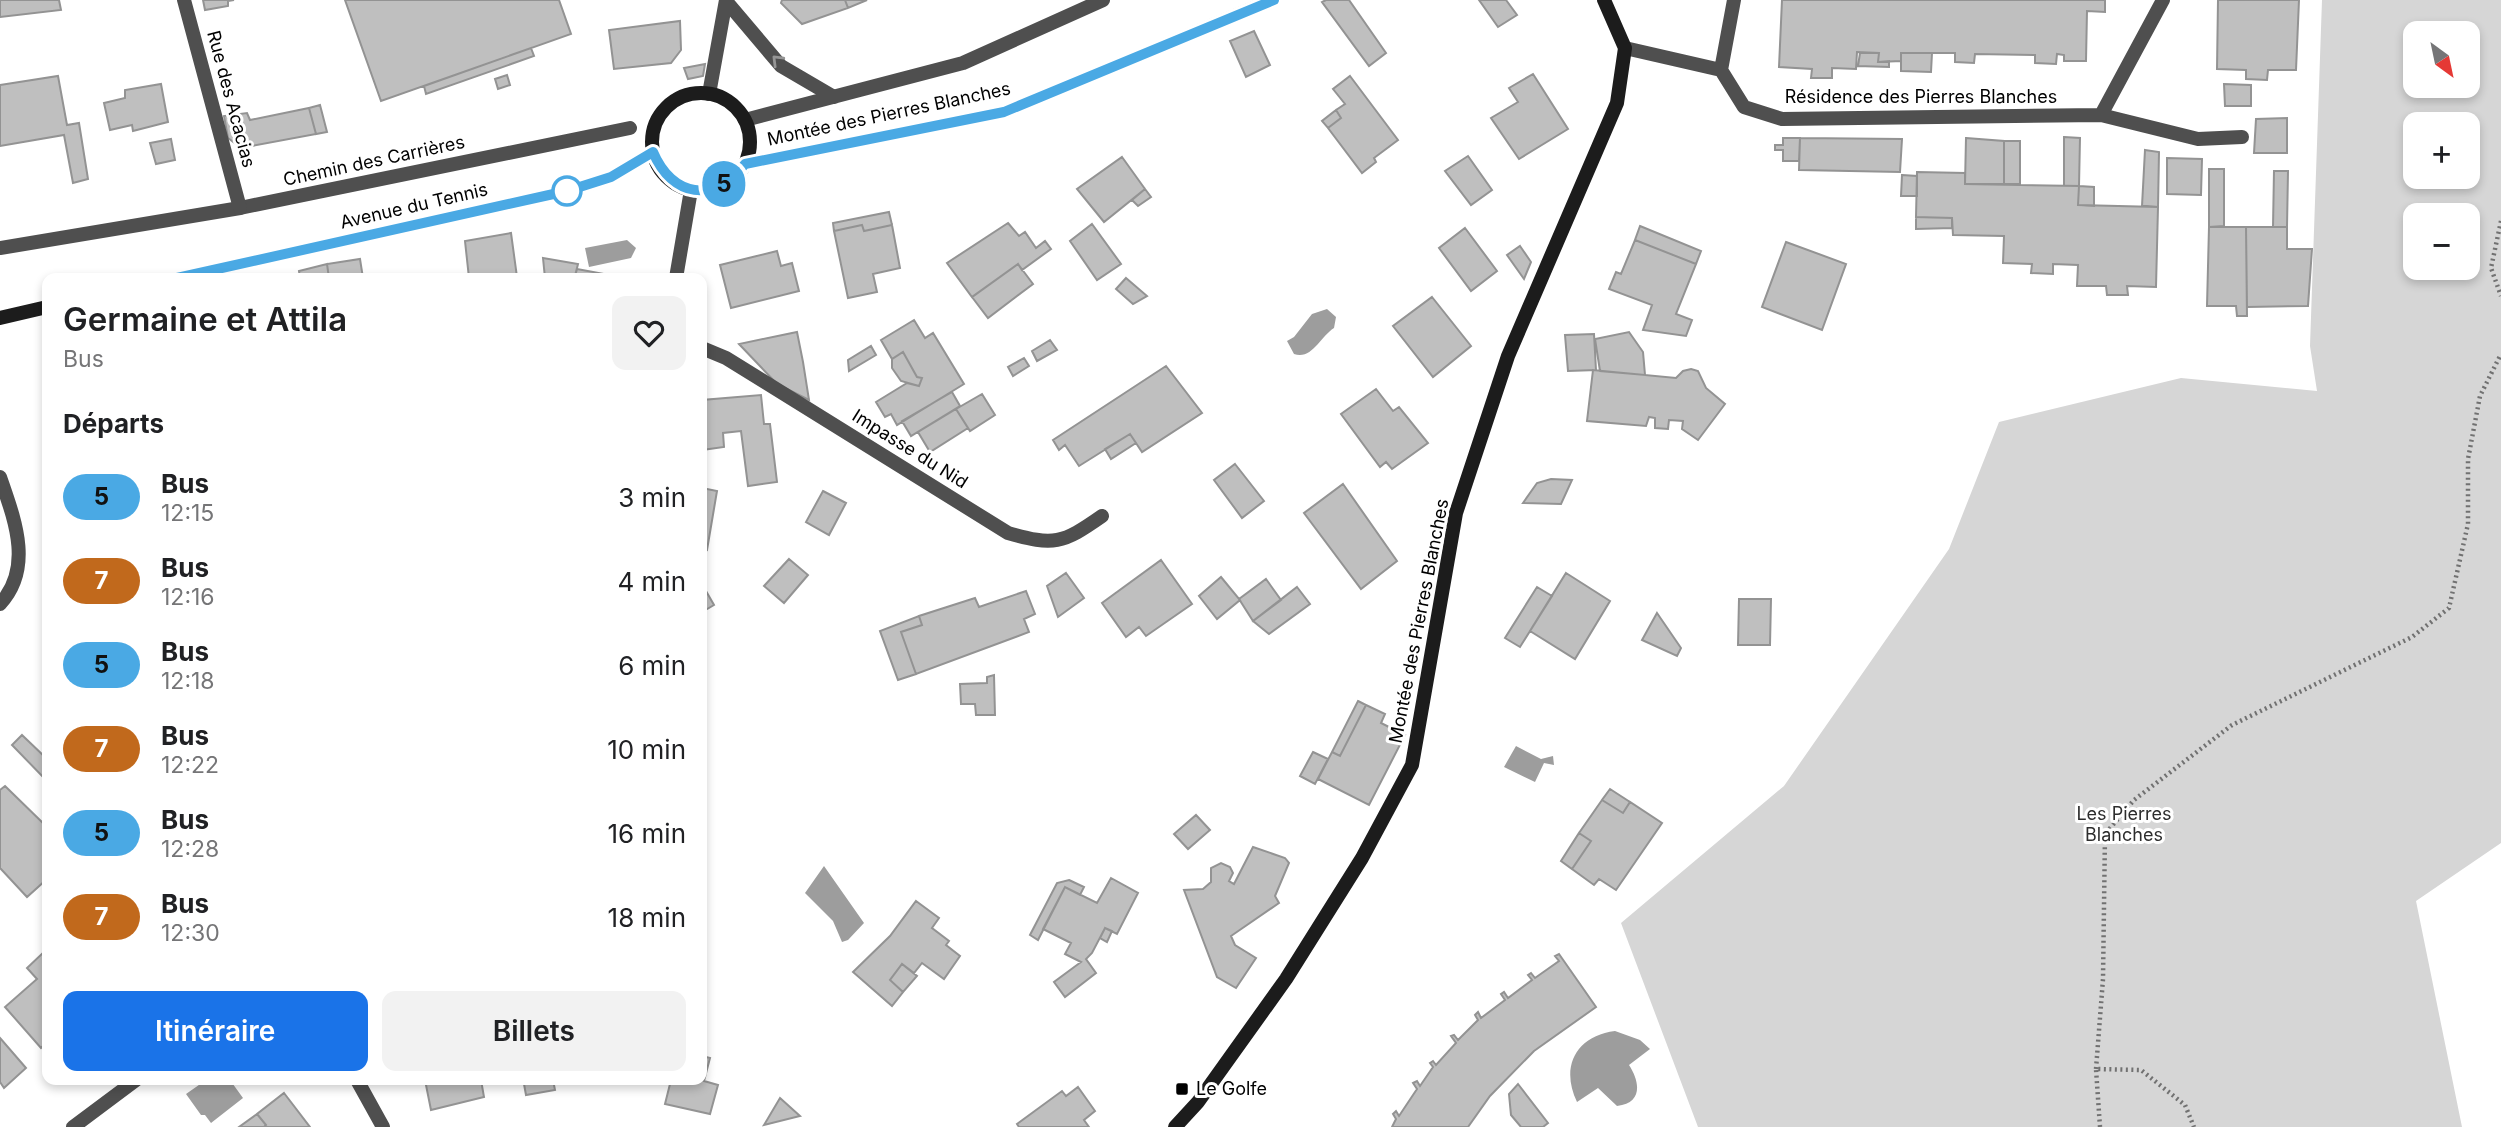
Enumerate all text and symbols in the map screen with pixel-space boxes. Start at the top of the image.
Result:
north arrow [2403,21,2480,98]
map controls [2403,21,2480,280]
street label: Rue des Acacias [203,28,260,170]
one-way arrow [772,55,785,68]
street label: Montée des Pierres Blanches [765,77,1013,150]
street label: Résidence des Pierres Blanches [1785,86,2057,107]
button: + [2403,112,2480,189]
street label: Chemin des Carrières [281,131,467,190]
line badge: 5 [701,161,747,207]
text: 5 [716,169,732,198]
unlabelled marker [552,176,582,206]
street label: Avenue du Tennis [338,178,490,233]
button: − [2403,203,2480,280]
button: heart [612,296,686,370]
text: Germaine et Attila [63,299,347,339]
text: Bus [63,345,104,373]
street label: Impasse du Nid [849,405,972,492]
text: Départs [63,408,164,439]
text: Bus [161,468,209,499]
text: 5 [94,482,109,511]
text: 3 min [618,482,686,513]
street label: Montée des Pierres Blanches [1385,497,1453,745]
text: 12:15 [161,499,214,527]
text: Bus [161,552,209,583]
text: 7 [95,566,108,595]
text: 4 min [617,566,686,597]
text: 12:16 [161,583,215,611]
text: Bus [161,636,209,667]
text: 5 [94,650,109,679]
text: 6 min [618,650,686,681]
text: 12:18 [161,667,215,695]
text: Bus [161,720,209,751]
text: 7 [95,734,108,763]
text: 10 min [607,734,686,765]
text: 12:22 [161,751,219,779]
park label: Les Pierres Blanches [2076,803,2172,845]
text: Bus [161,804,209,835]
text: 5 [94,818,109,847]
text: 16 min [608,818,686,849]
text: 12:28 [161,835,219,863]
text: Bus [161,888,209,919]
text: 7 [95,902,108,931]
text: 18 min [608,902,686,933]
text: 12:30 [161,919,220,947]
button: Itinéraire [63,991,368,1071]
button: Billets [382,991,686,1071]
place label: Le Golfe [1196,1078,1267,1099]
marker: Le Golfe [1174,1081,1190,1097]

